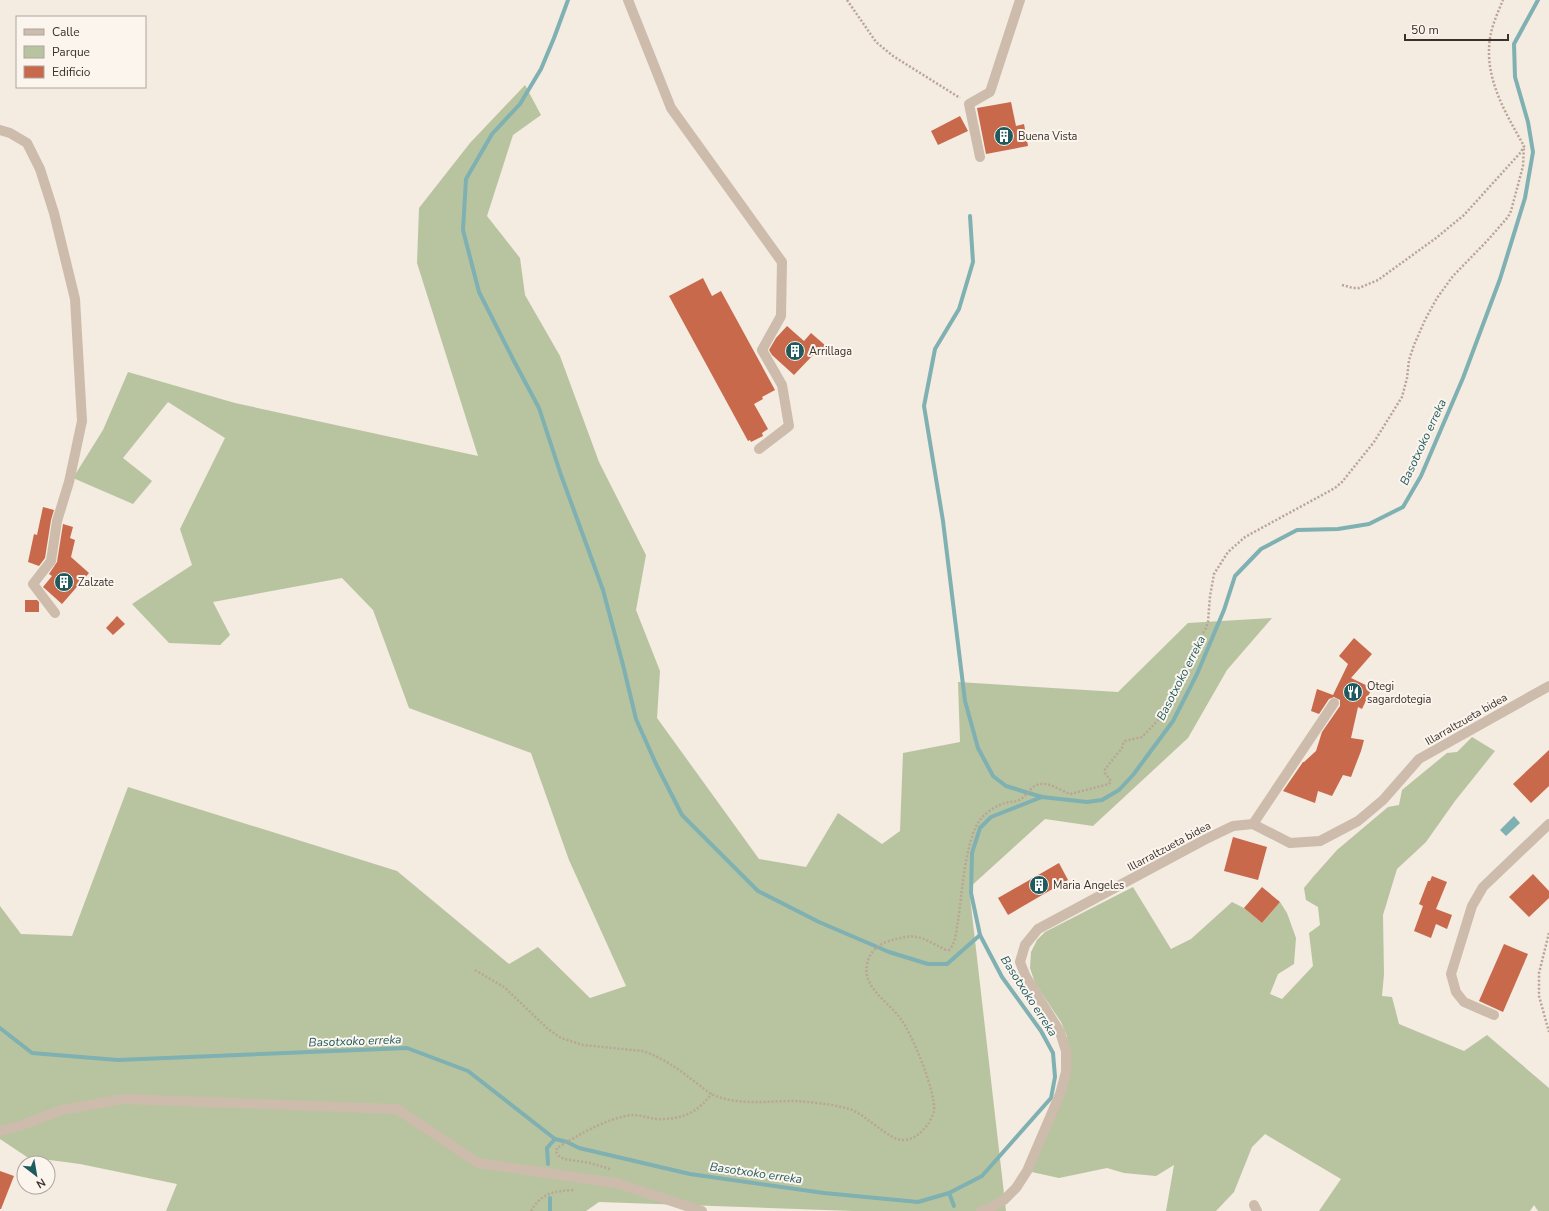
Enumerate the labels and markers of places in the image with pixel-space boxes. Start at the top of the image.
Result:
building icon: Buena Vista [993,125,1015,147]
place label: Buena Vista [1018,129,1078,144]
building icon: Arrillaga [784,340,806,362]
place label: Arrillaga [809,344,852,359]
building icon: Zalzate [53,571,75,593]
place label: Zalzate [78,575,114,590]
place label: Otegi sagardotegia [1367,679,1431,707]
restaurant icon: Otegi sagardotegia [1342,681,1364,703]
building icon: Maria Angeles [1028,874,1050,896]
place label: Maria Angeles [1053,878,1124,893]

